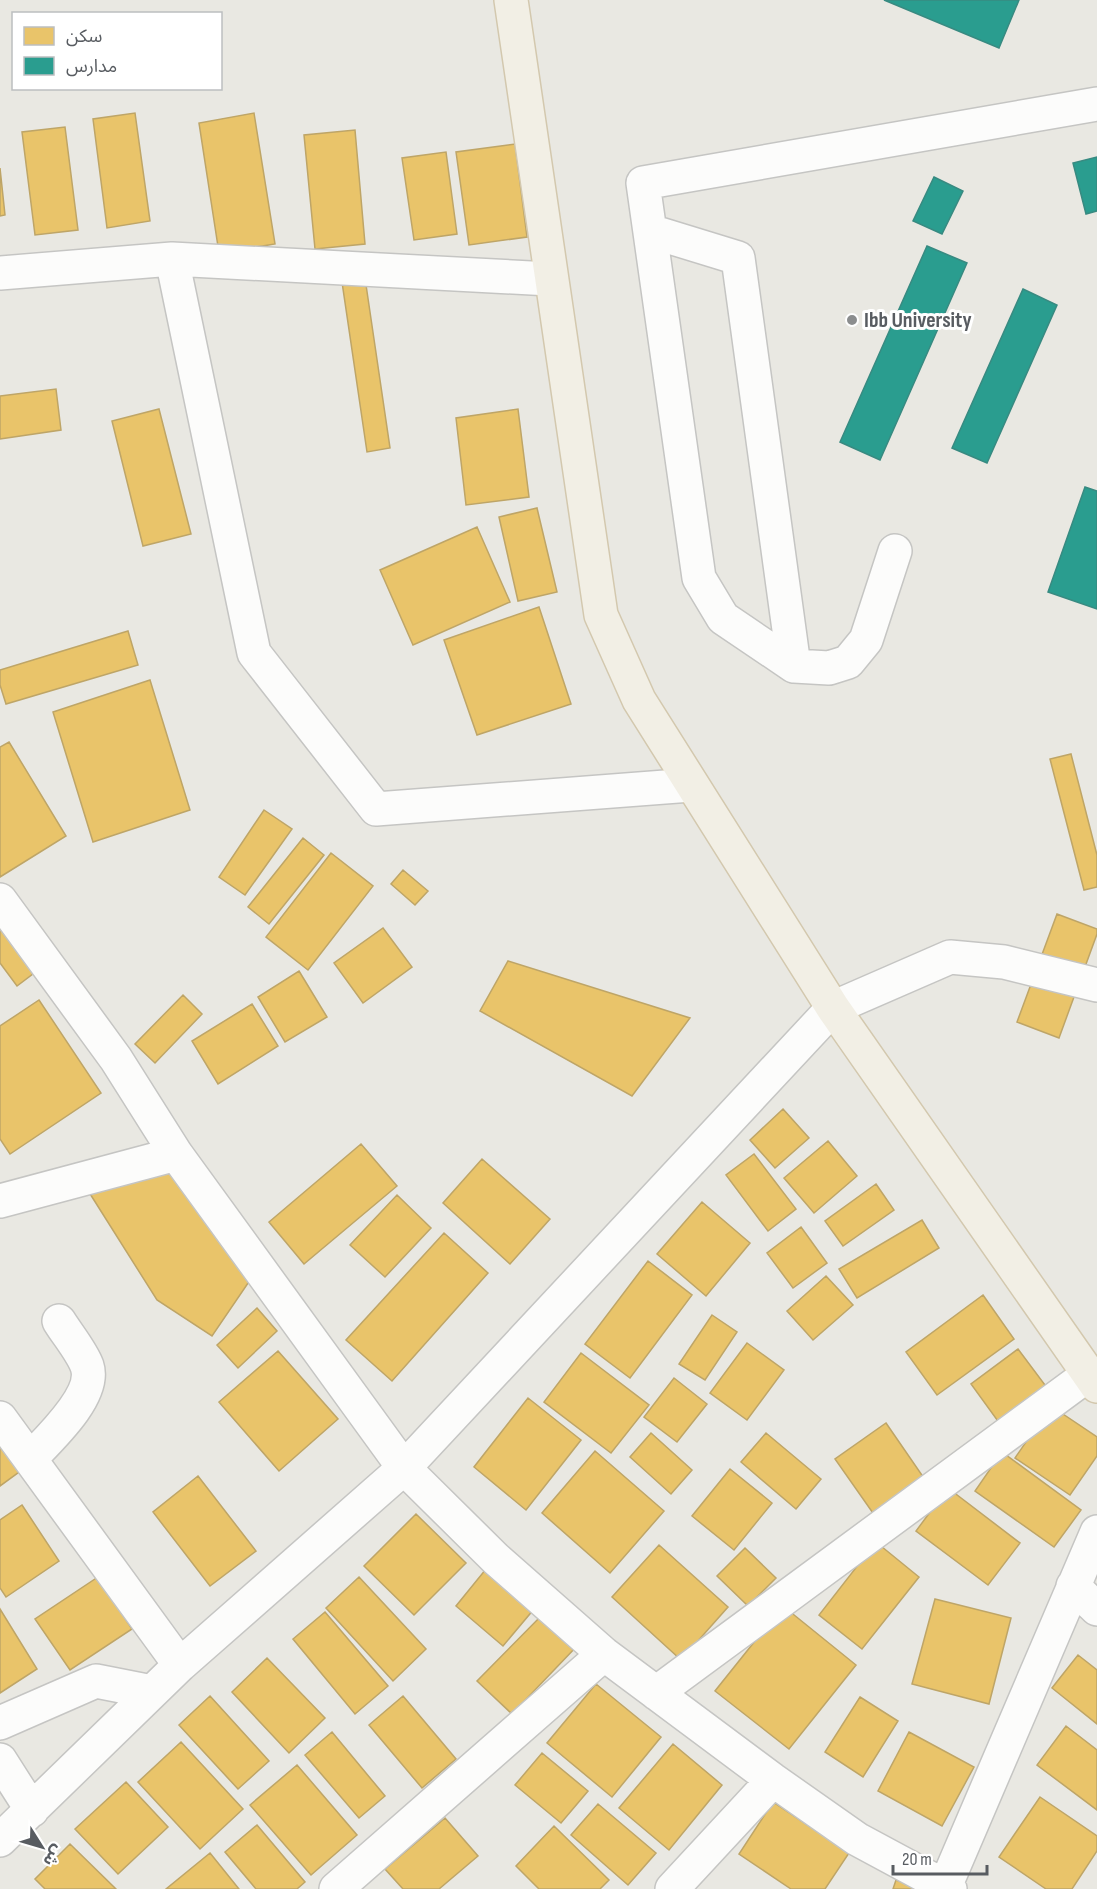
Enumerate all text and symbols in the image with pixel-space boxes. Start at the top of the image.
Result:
legend [12,12,222,90]
text: سكن [66,26,102,47]
text: مدارس [66,56,117,77]
place label: Ibb University [864,307,972,334]
marker: Ibb University [845,313,859,327]
north arrow [12,1817,72,1877]
scale bar [893,1838,988,1876]
text: ش [39,1841,67,1870]
text: 20 m [902,1849,932,1870]

